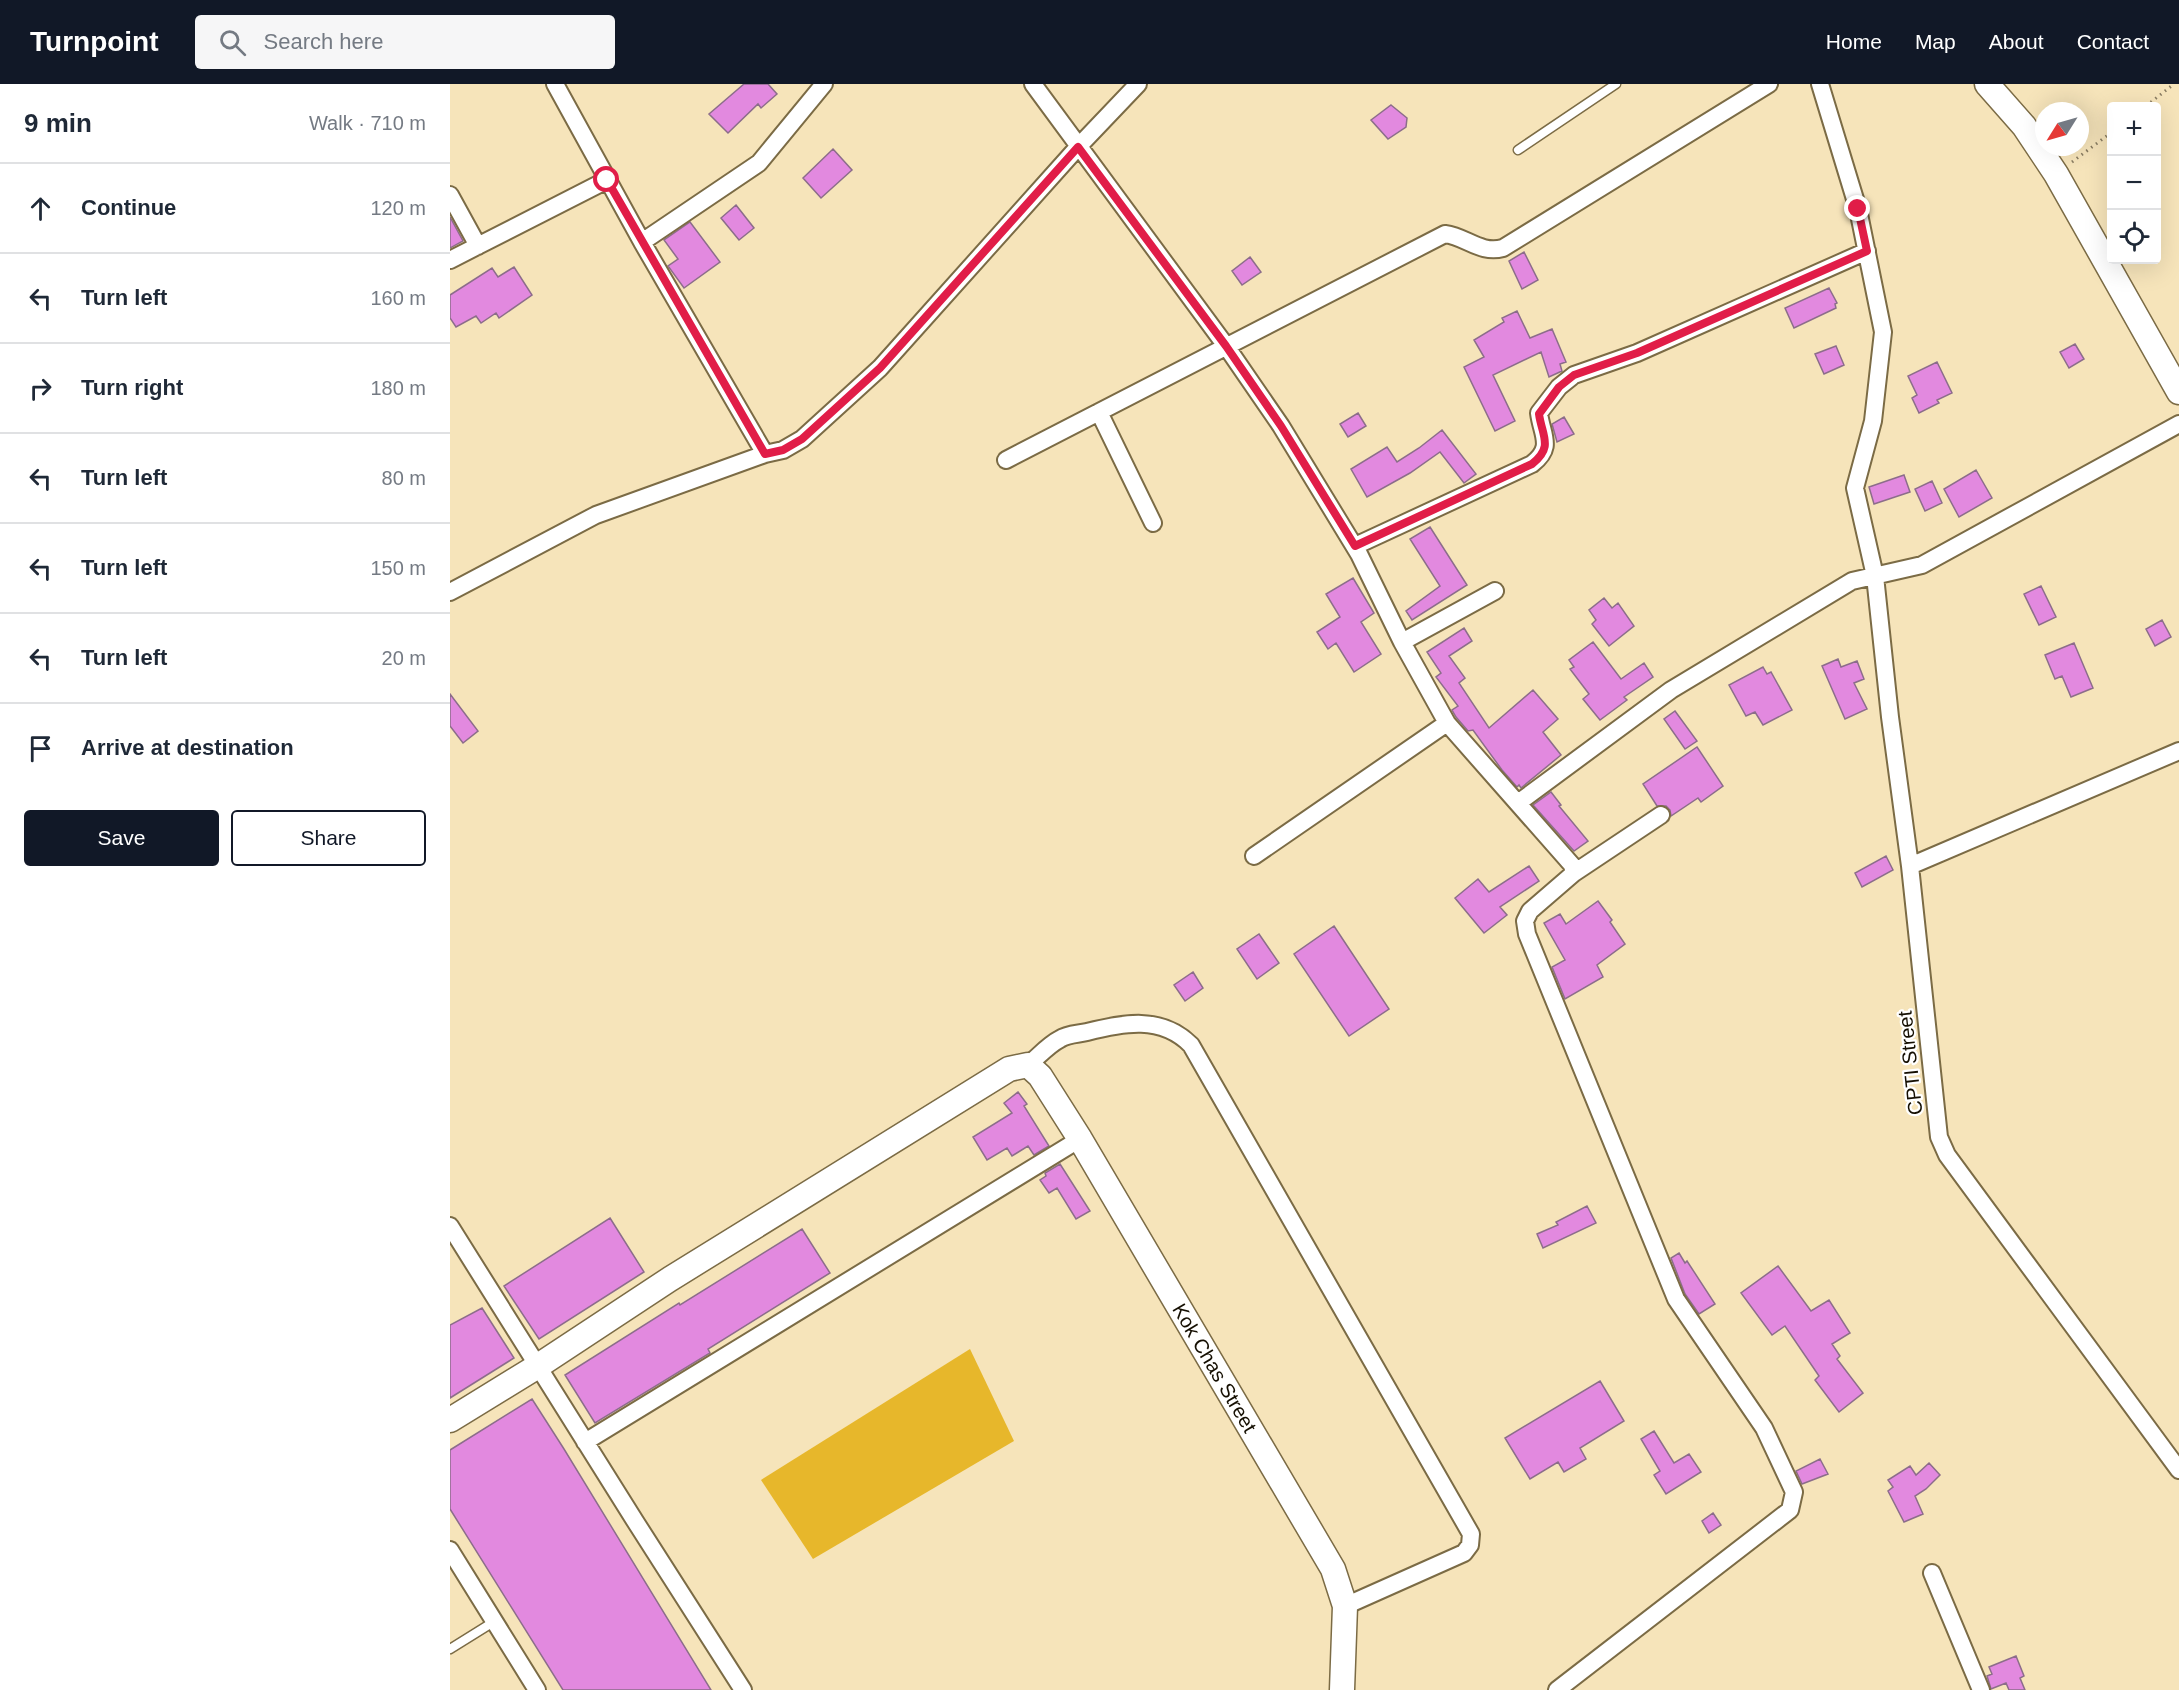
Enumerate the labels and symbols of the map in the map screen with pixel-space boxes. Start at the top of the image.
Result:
north arrow [2035,102,2089,156]
route start [593,166,619,192]
route end [1844,195,1870,221]
street label: CPTI Street [1894,1009,1926,1116]
street label: Kok Chas Street [1168,1300,1261,1437]

